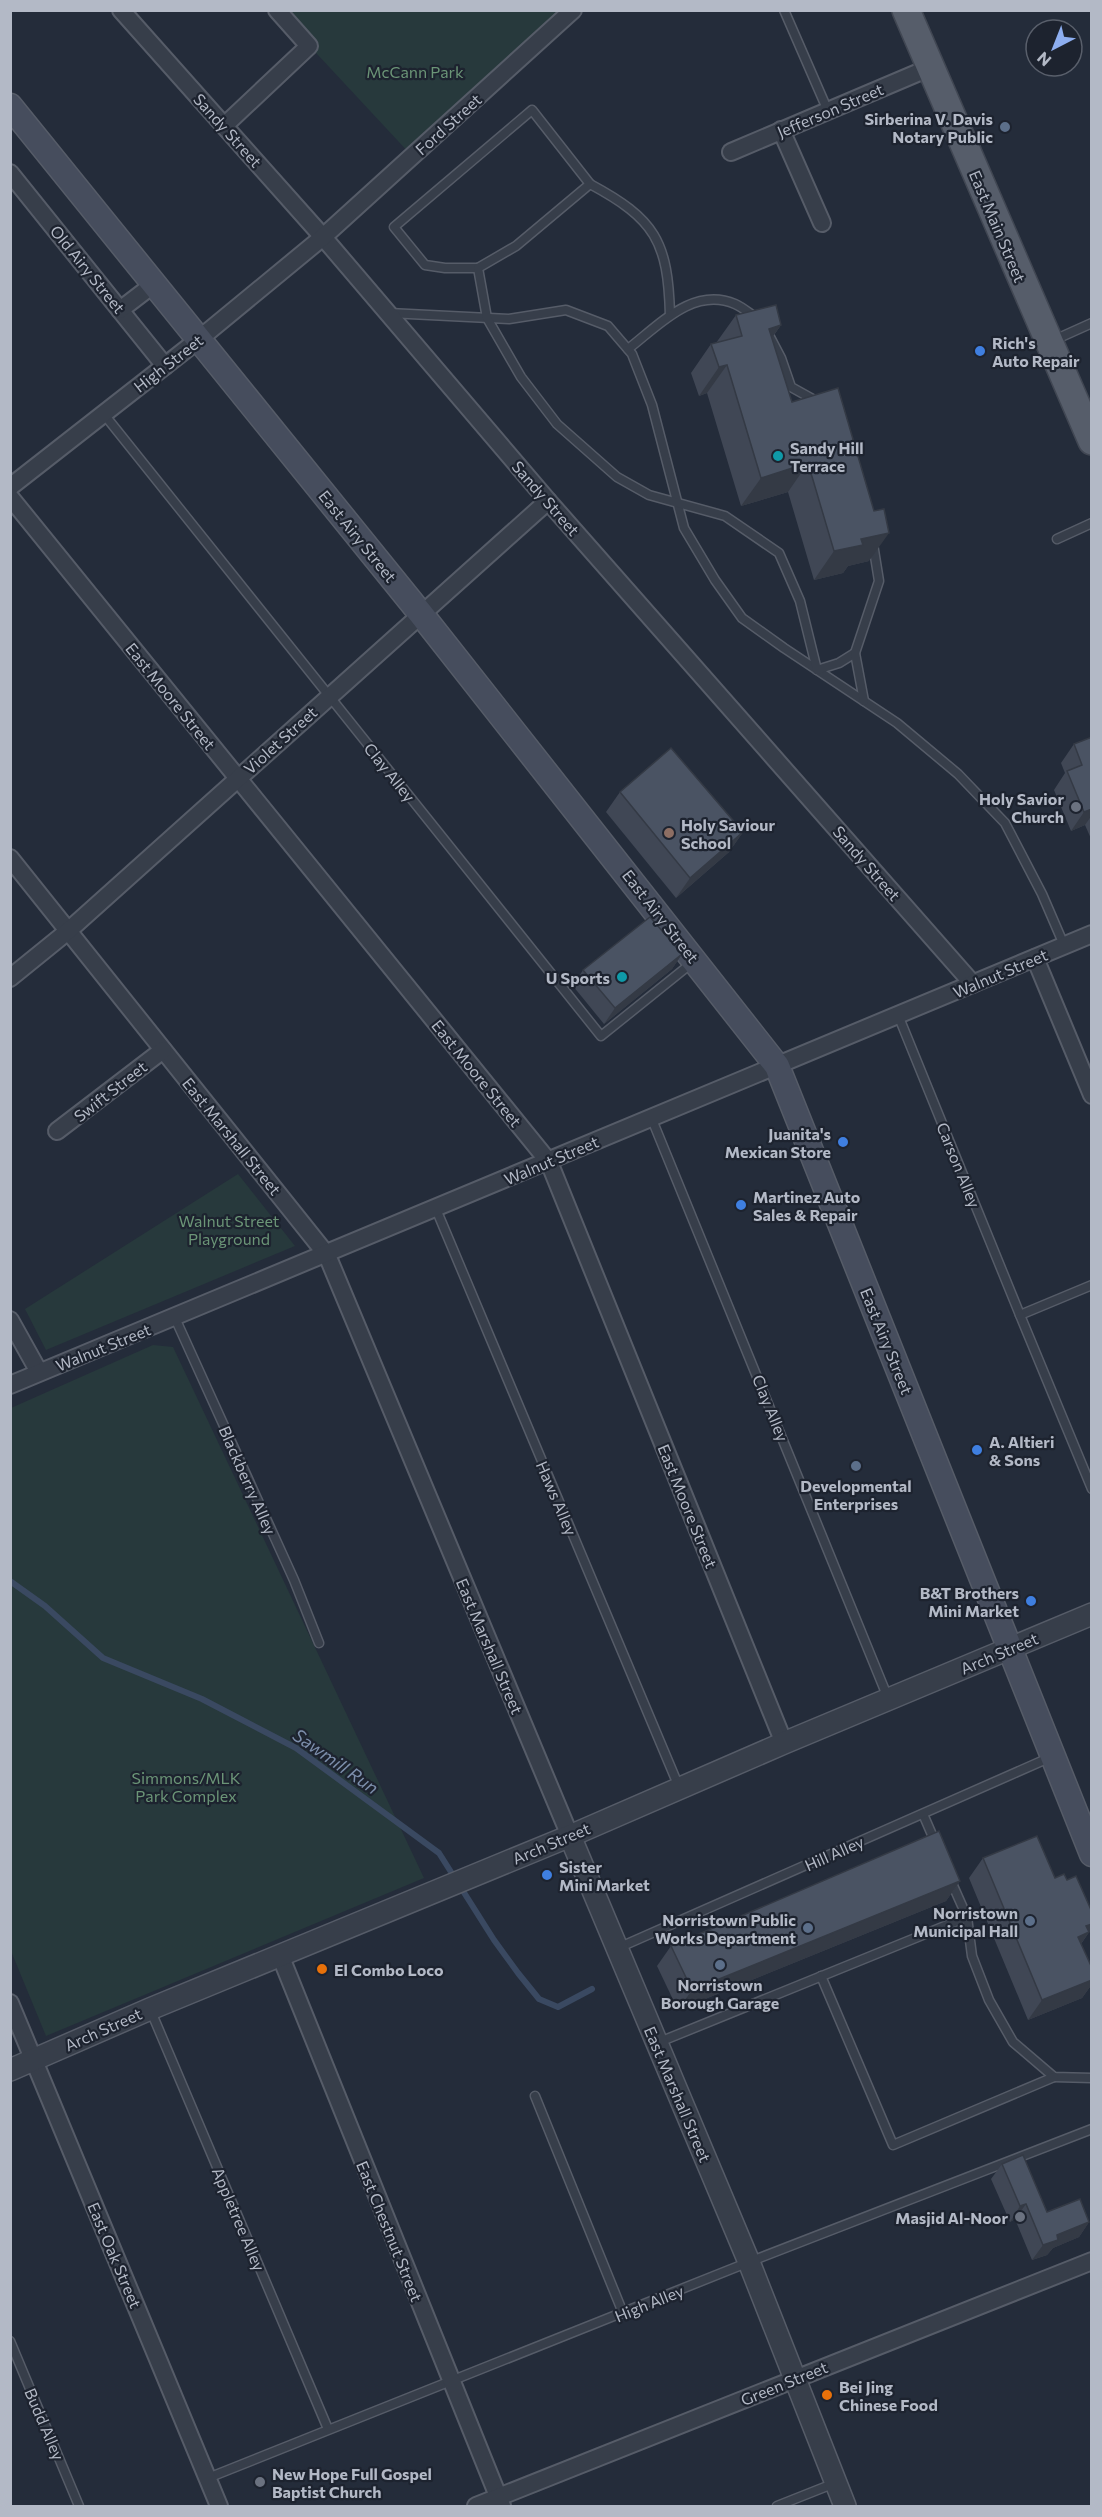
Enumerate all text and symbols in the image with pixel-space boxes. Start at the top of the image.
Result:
north arrow [1024,18,1084,78]
text: N [1033,48,1054,71]
park label: McCann Park [366,62,464,81]
street label: Jefferson Street [774,79,886,141]
street label: Sandy Street [190,89,266,171]
street label: Ford Street [411,89,485,159]
place label: Sirberina V. Davis Notary Public [864,109,993,146]
marker: Sirberina V. Davis Notary Public [998,120,1012,134]
street label: East Main Street [966,167,1030,285]
street label: Old Airy Street [47,221,129,317]
street label: High Street [130,330,207,396]
place label: Rich's Auto Repair [992,333,1080,370]
marker: Rich's Auto Repair [973,344,987,358]
place label: Sandy Hill Terrace [790,438,864,475]
marker: Sandy Hill Terrace [771,449,785,463]
street label: Sandy Street [508,457,584,540]
street label: East Airy Street [315,486,401,586]
street label: East Moore Street [122,639,220,754]
street label: Violet Street [239,702,321,778]
street label: Clay Alley [361,739,419,805]
place label: Holy Savior Church [979,789,1064,826]
marker: Holy Savior Church [1069,800,1083,814]
place label: Holy Saviour School [681,815,775,852]
street label: Sandy Street [829,822,905,905]
marker: Holy Saviour School [662,826,676,840]
street label: East Airy Street [619,866,703,967]
street label: Walnut Street [950,944,1051,1001]
place label: U Sports [546,968,610,987]
marker: U Sports [615,970,629,984]
street label: East Moore Street [428,1016,526,1131]
street label: Swift Street [70,1056,151,1125]
street label: East Marshall Street [179,1073,285,1199]
street label: Carson Alley [933,1120,985,1210]
place label: Juanita's Mexican Store [725,1124,831,1161]
street label: Walnut Street [501,1131,602,1188]
marker: Juanita's Mexican Store [836,1135,850,1149]
place label: Martinez Auto Sales & Repair [753,1187,861,1224]
marker: Martinez Auto Sales & Repair [734,1198,748,1212]
park label: Walnut Street Playground [179,1211,280,1248]
street label: East Airy Street [857,1285,917,1397]
street label: Walnut Street [53,1319,154,1375]
street label: Clay Alley [749,1372,793,1444]
street label: Blackberry Alley [216,1423,280,1537]
place label: A. Altieri & Sons [989,1432,1054,1469]
street label: East Moore Street [654,1441,722,1571]
marker: A. Altieri & Sons [970,1443,984,1457]
street label: Haws Alley [533,1458,581,1538]
marker: Developmental Enterprises [849,1459,863,1473]
place label: Developmental Enterprises [800,1476,912,1513]
street label: East Marshall Street [453,1575,527,1717]
place label: B&T Brothers Mini Market [920,1583,1019,1620]
marker: B&T Brothers Mini Market [1024,1594,1038,1608]
street label: Arch Street [957,1628,1041,1678]
water label: Sawmill Run [289,1724,383,1798]
park label: Simmons/MLK Park Complex [132,1768,241,1805]
street label: Arch Street [509,1818,593,1868]
street label: Hill Alley [801,1832,867,1874]
place label: Sister Mini Market [559,1857,650,1894]
marker: Sister Mini Market [540,1868,554,1882]
place label: Norristown Municipal Hall [913,1903,1018,1940]
place label: Norristown Public Works Department [655,1910,796,1947]
marker: Norristown Municipal Hall [1023,1914,1037,1928]
marker: Norristown Public Works Department [801,1921,815,1935]
marker: Norristown Borough Garage [713,1958,727,1972]
place label: El Combo Loco [334,1960,444,1979]
marker: El Combo Loco [315,1962,329,1976]
place label: Norristown Borough Garage [661,1975,779,2012]
street label: Arch Street [61,2003,145,2054]
street label: East Marshall Street [641,2023,715,2165]
street label: East Chestnut Street [353,2158,427,2305]
street label: Appletree Alley [209,2164,269,2274]
street label: East Oak Street [84,2199,146,2311]
place label: Masjid Al-Noor [895,2208,1008,2227]
marker: Masjid Al-Noor [1013,2210,1027,2224]
street label: High Alley [612,2281,686,2325]
street label: Green Street [738,2357,831,2409]
place label: Bei Jing Chinese Food [839,2377,938,2414]
street label: Budd Alley [21,2385,69,2463]
marker: Bei Jing Chinese Food [820,2388,834,2402]
place label: New Hope Full Gospel Baptist Church [272,2464,432,2501]
marker: New Hope Full Gospel Baptist Church [253,2475,267,2489]

